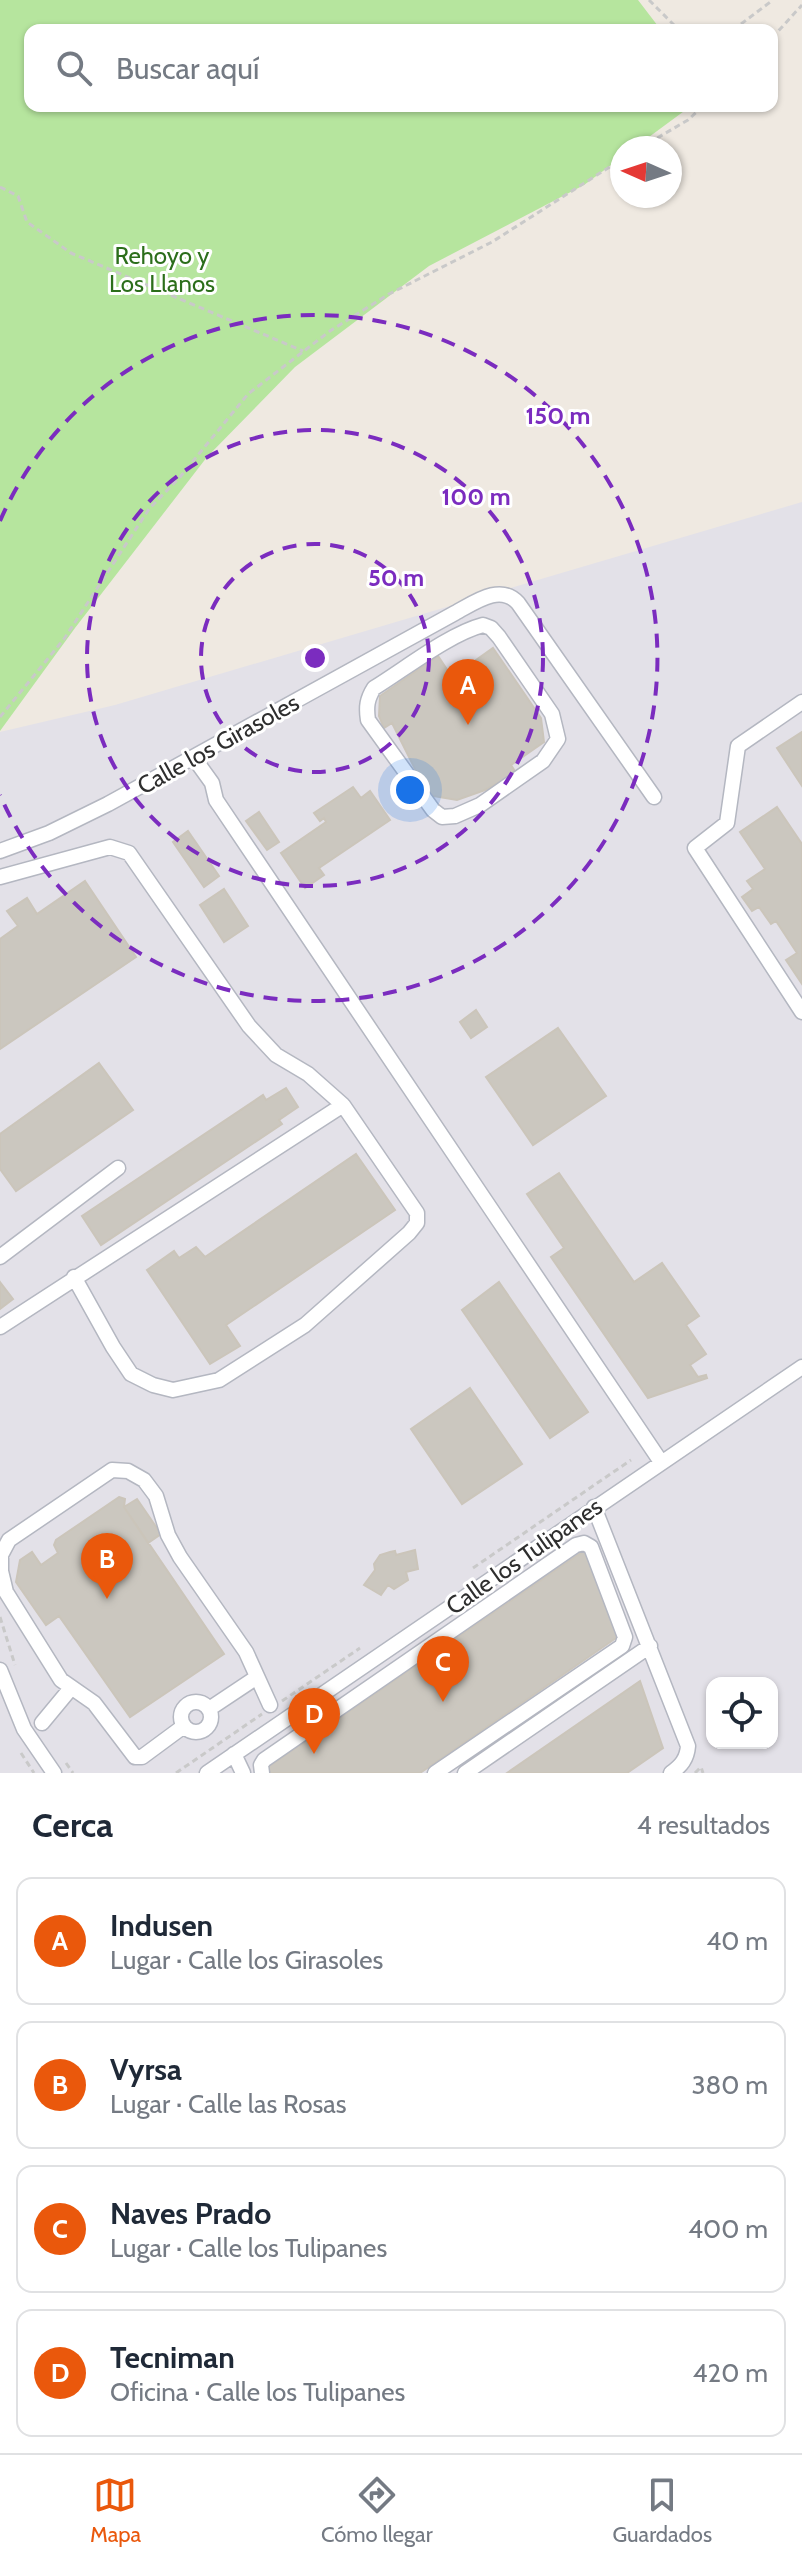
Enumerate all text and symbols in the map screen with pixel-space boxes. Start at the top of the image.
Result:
search box [24,24,778,112]
icon: search [52,46,96,90]
text: Buscar aquí [116,50,259,87]
north arrow [610,136,682,208]
park label: Rehoyo y Los Llanos [109,241,215,298]
text: 150 m [526,401,590,430]
text: 100 m [441,482,511,511]
text: 50 m [368,563,424,592]
centre of rings [301,644,329,672]
pin: A [442,659,494,725]
street label: Calle los Girasoles [132,688,304,800]
your location [390,770,430,810]
street label: Calle los Tulipanes [440,1491,608,1621]
pin: B [81,1533,133,1599]
pin: C [417,1636,469,1702]
map controls [706,1677,778,1749]
button: locate [706,1677,778,1749]
pin: D [288,1688,340,1754]
text: Cerca [32,1804,113,1846]
text: 4 resultados [637,1809,770,1841]
text: Indusen [110,1907,213,1944]
text: A [52,1925,68,1957]
text: 40 m [706,1925,768,1957]
text: Lugar · Calle los Girasoles [110,1944,383,1976]
text: Vyrsa [110,2051,182,2088]
text: B [52,2069,68,2101]
text: 380 m [691,2069,768,2101]
text: Lugar · Calle las Rosas [110,2088,347,2120]
text: Naves Prado [110,2195,271,2232]
text: C [52,2213,68,2245]
text: 400 m [688,2213,768,2245]
text: Lugar · Calle los Tulipanes [110,2232,387,2264]
text: Tecniman [110,2339,235,2376]
text: D [51,2357,69,2389]
text: 420 m [693,2357,768,2389]
text: Oficina · Calle los Tulipanes [110,2376,405,2408]
tab: Mapa [90,2473,141,2548]
tab: Cómo llegar [321,2473,433,2548]
tab: Guardados [612,2473,712,2548]

